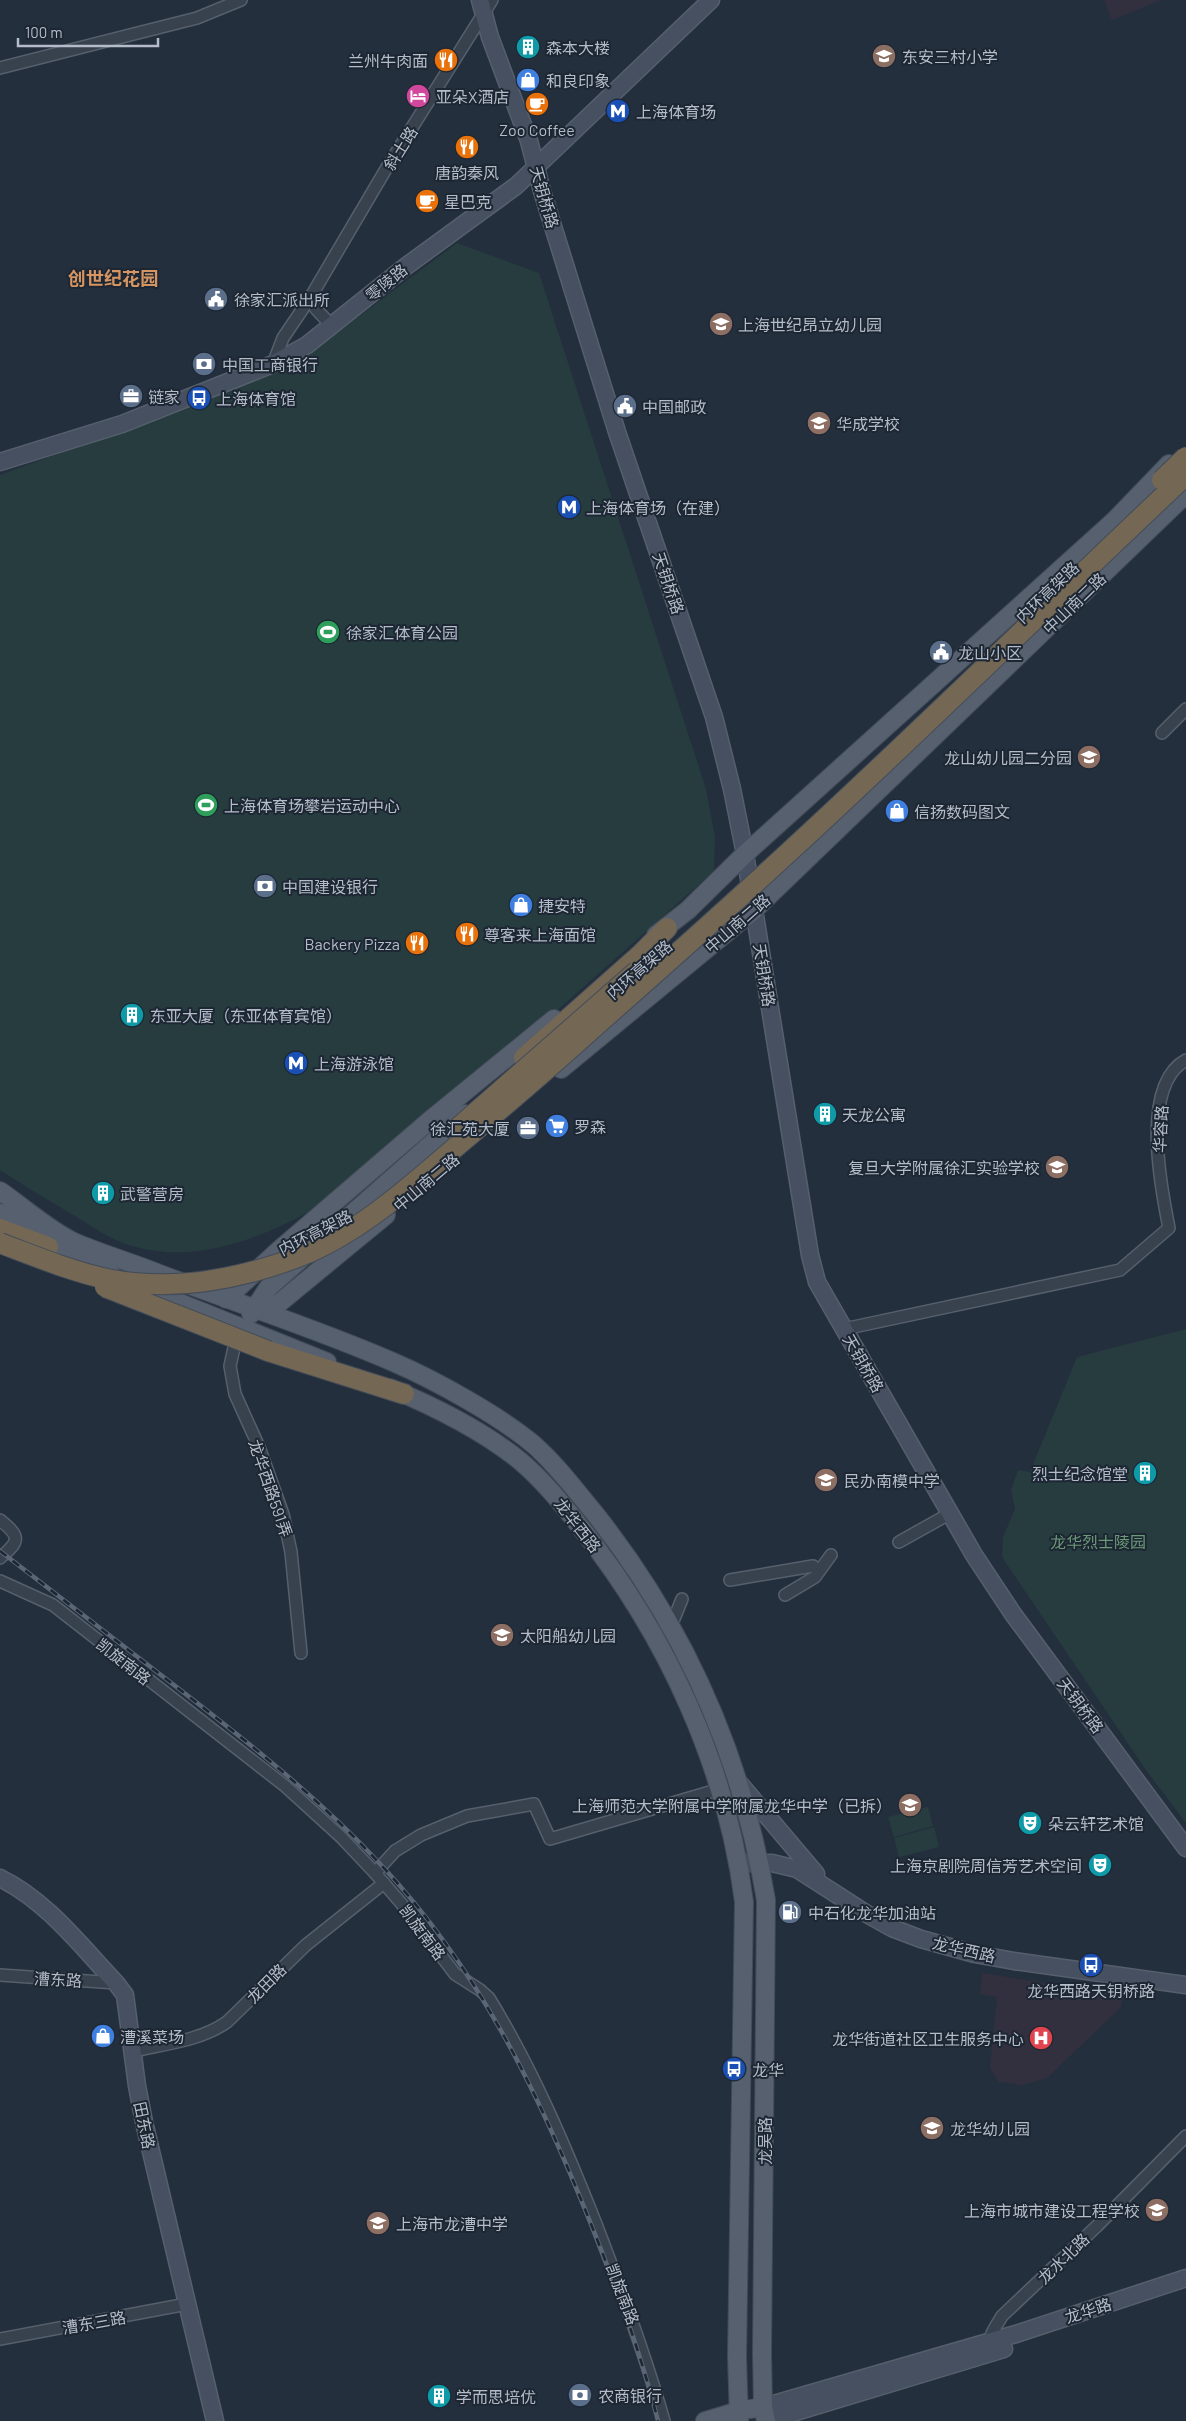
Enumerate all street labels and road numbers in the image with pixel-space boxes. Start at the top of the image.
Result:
street label: 斜土路 [379,123,421,173]
street label: 天钥桥路 [527,164,563,230]
street label: 零陵路 [361,260,411,304]
street label: 天钥桥路 [650,550,688,616]
street label: 内环高架路 [1012,557,1082,627]
street label: 中山南二路 [1039,568,1109,638]
street label: 中山南二路 [701,890,773,956]
street label: 内环高架路 [603,936,675,1002]
street label: 天钥桥路 [751,942,779,1008]
street label: 华容路 [1149,1105,1171,1153]
street label: 中山南二路 [389,1149,463,1215]
street label: 内环高架路 [275,1205,355,1259]
street label: 天钥桥路 [840,1331,888,1395]
street label: 龙华西路591弄 [245,1437,297,1539]
street label: 龙华西路 [551,1494,605,1556]
street label: 凯旋南路 [93,1634,155,1688]
street label: 天钥桥路 [1054,1674,1108,1736]
street label: 凯旋南路 [396,1901,450,1963]
street label: 龙华西路 [931,1933,997,1965]
street label: 龙田路 [242,1959,290,2007]
street label: 漕东路 [34,1968,82,1990]
street label: 田东路 [131,2100,159,2150]
street label: 龙吴路 [755,2117,774,2165]
street label: 龙水北路 [1033,2229,1093,2287]
street label: 凯旋南路 [603,2261,643,2327]
street label: 龙华路 [1062,2294,1114,2326]
street label: 漕东三路 [61,2307,127,2337]

